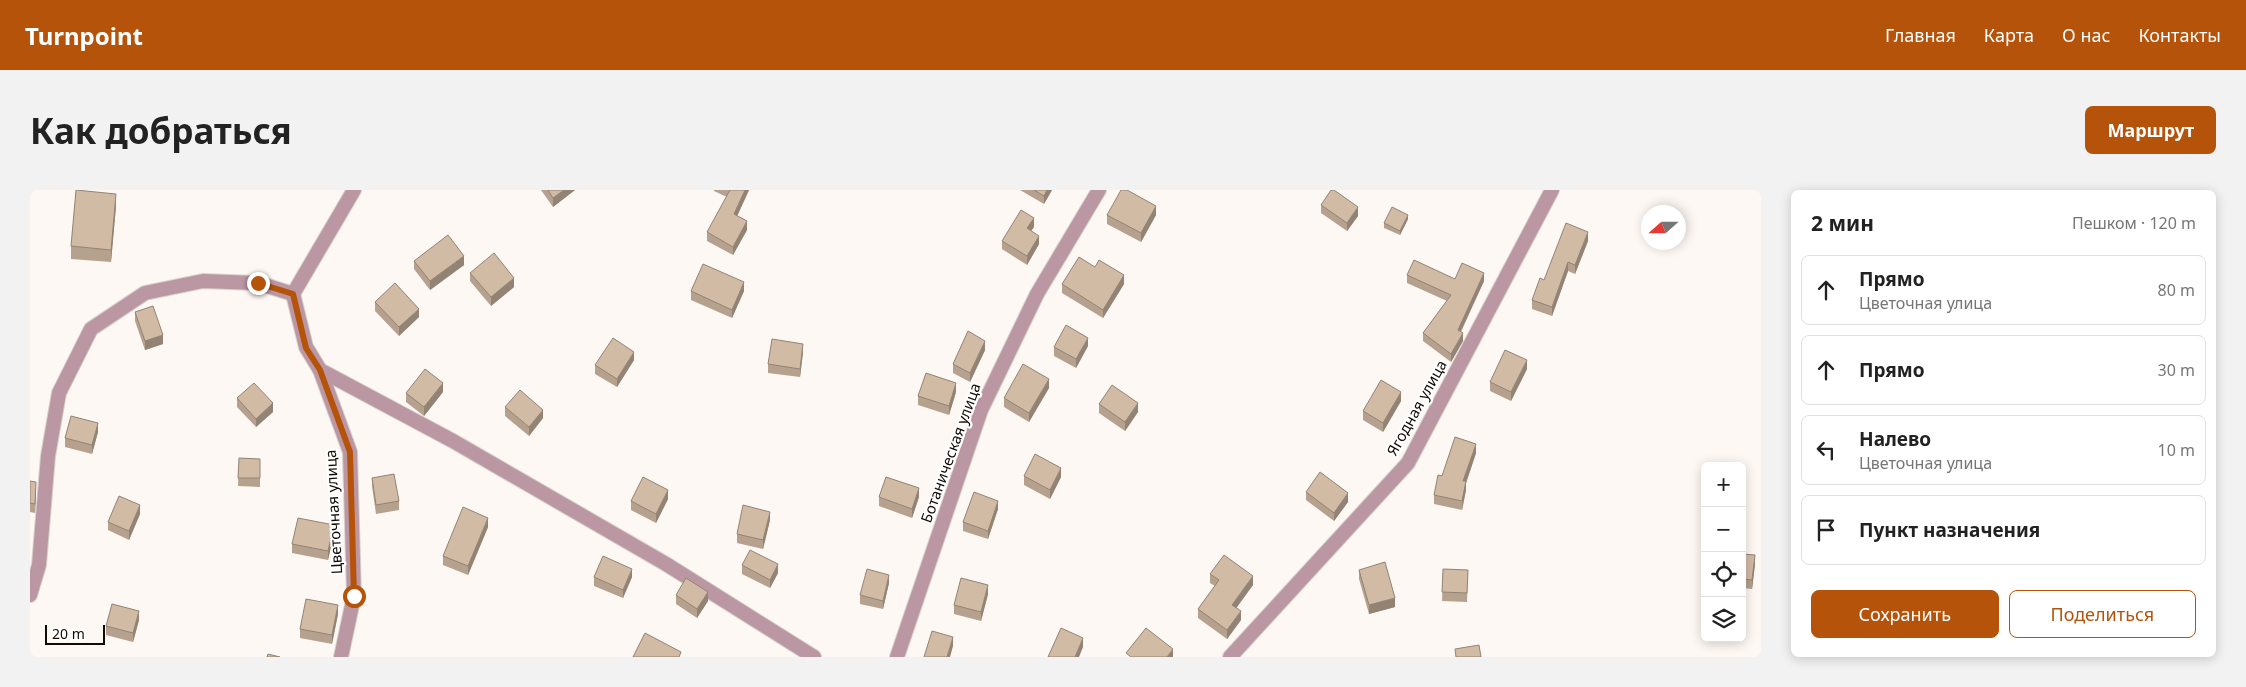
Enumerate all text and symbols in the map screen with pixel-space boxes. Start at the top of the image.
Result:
text: Turnpoint [25,19,143,52]
text: Главная [1885,23,1956,47]
text: Карта [1984,23,2034,47]
text: О нас [2062,23,2110,47]
text: Контакты [2138,23,2221,47]
button: Маршрут [2085,106,2216,154]
text: Как добраться [30,107,292,154]
north arrow [1641,205,1686,250]
text: 2 мин [1811,209,1874,237]
text: Пешком · 120 m [2072,212,2196,234]
text: Прямо [1859,266,1925,292]
route end [247,272,270,295]
icon: ahead [1812,276,1840,304]
text: 80 m [2158,279,2195,301]
text: Цветочная улица [1859,292,1992,314]
street label: Ягодная улица [1382,356,1451,459]
icon: ahead [1812,356,1840,384]
text: Прямо [1859,357,1925,383]
text: 30 m [2158,359,2195,381]
street label: Ботаническая улица [915,380,985,525]
text: Налево [1859,426,1931,452]
icon: left [1812,436,1840,464]
text: 10 m [2158,439,2195,461]
street label: Цветочная улица [320,449,346,575]
text: Цветочная улица [1859,452,1992,474]
map controls [1701,462,1746,642]
button: + [1701,462,1746,507]
button: − [1701,507,1746,552]
icon: arrive [1812,516,1840,544]
text: Пункт назначения [1859,517,2040,543]
button: locate [1701,552,1746,597]
route start [343,585,366,608]
button: Сохранить [1811,590,1999,638]
button: Поделиться [2009,590,2196,638]
button: layers [1701,597,1746,642]
scale bar [45,622,105,645]
text: 20 m [52,624,85,643]

